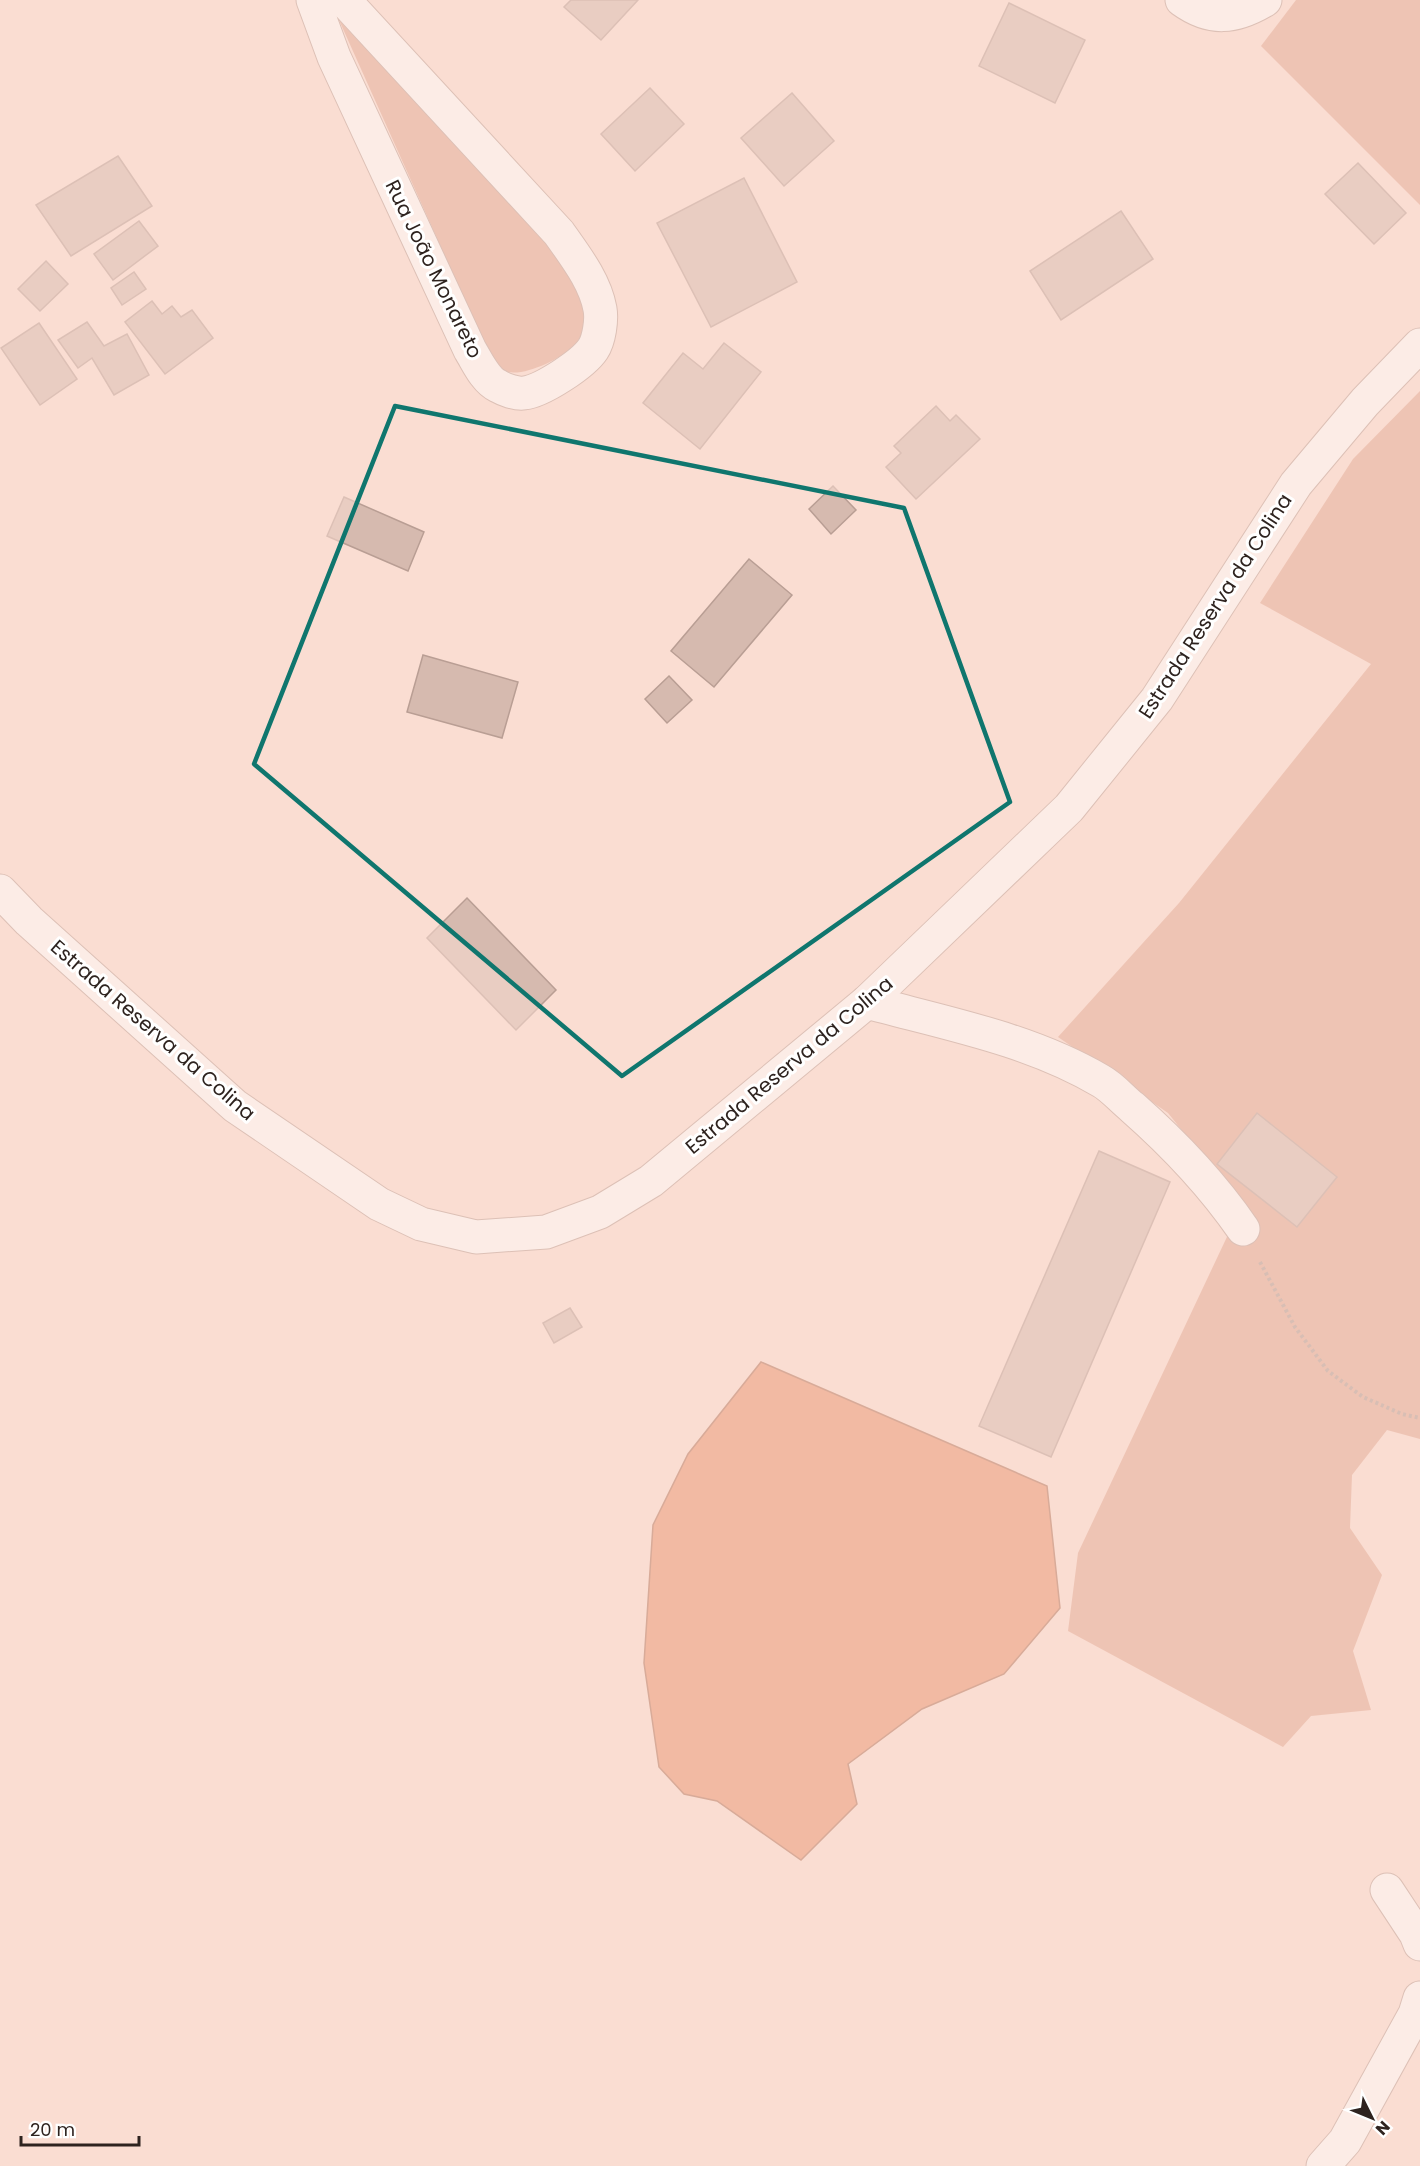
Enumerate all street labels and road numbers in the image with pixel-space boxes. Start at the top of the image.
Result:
street label: Rua João Monareto [379,175,489,363]
street label: Estrada Reserva da Colina [1132,488,1298,724]
street label: Estrada Reserva da Colina [45,933,261,1127]
street label: Estrada Reserva da Colina [679,970,899,1160]

